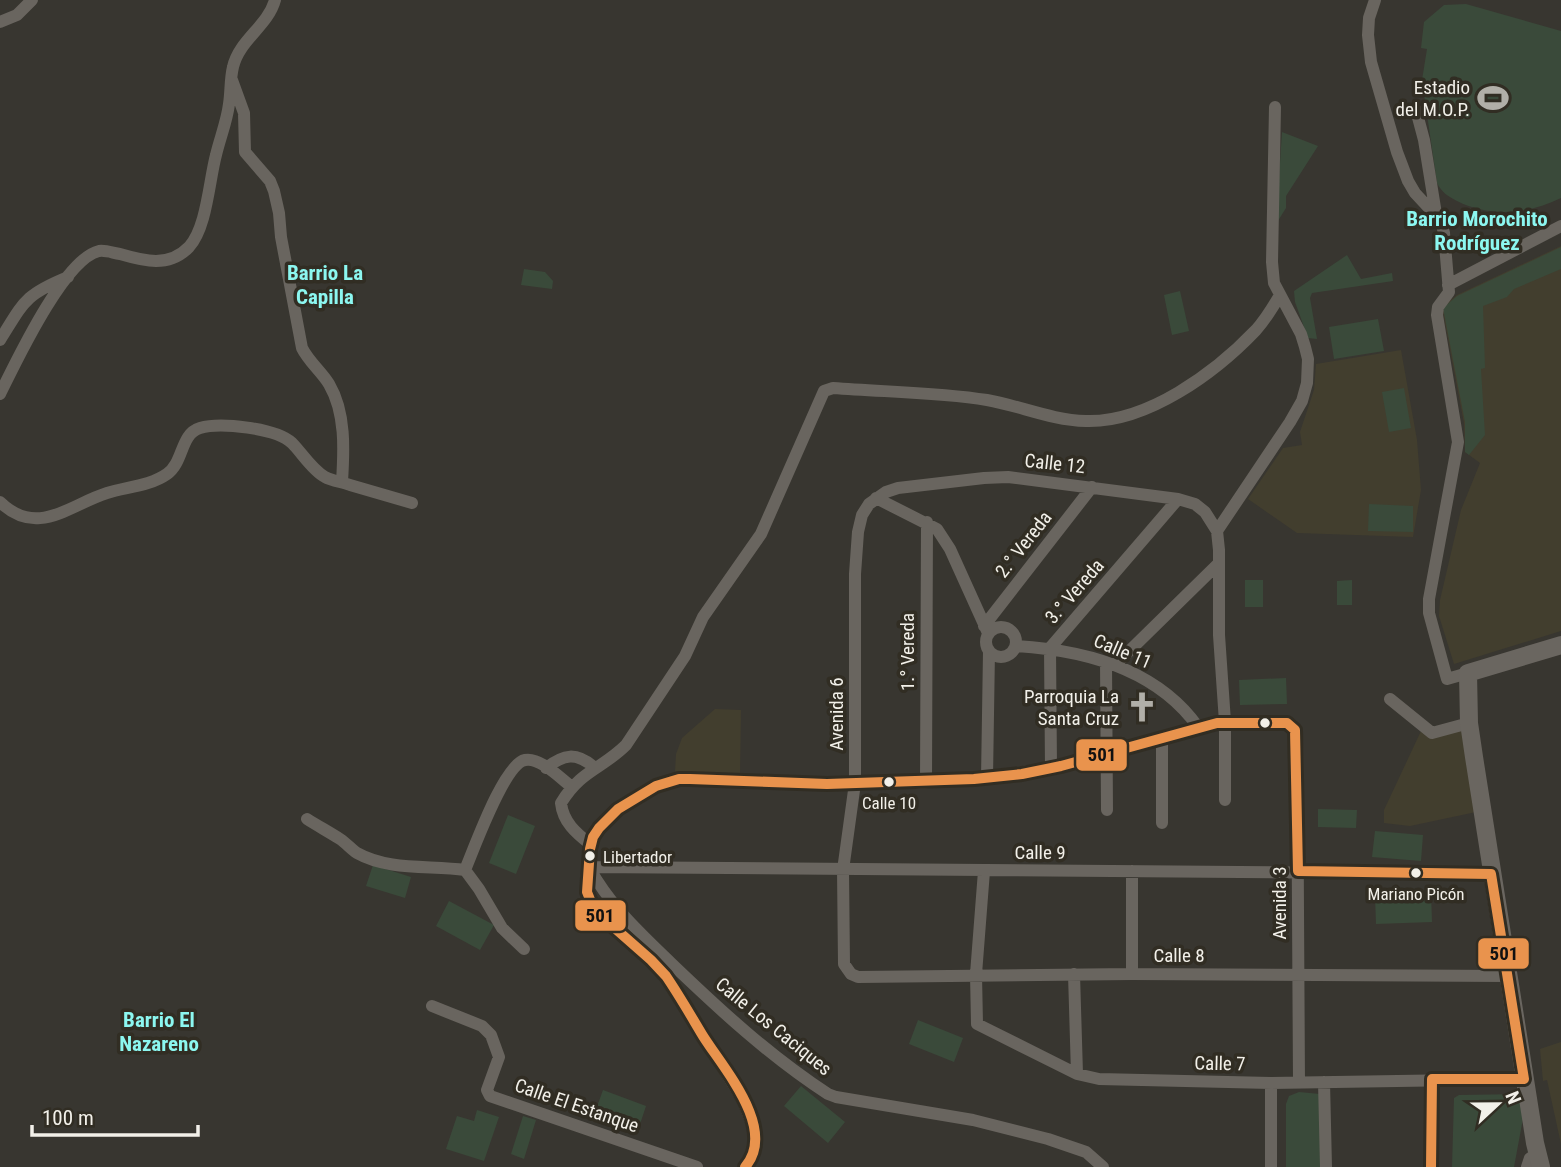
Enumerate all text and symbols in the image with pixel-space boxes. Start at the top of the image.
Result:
place label: Estadio del M.O.P. [1396,76,1470,121]
sports icon: Estadio del M.O.P. [1476,81,1510,115]
district label: Barrio Morochito Rodríguez [1406,207,1548,255]
district label: Barrio La Capilla [287,261,363,309]
street label: Calle 12 [1024,449,1086,478]
street label: 2.° Vereda [990,506,1056,582]
street label: 3.° Vereda [1040,554,1109,628]
street label: 1.° Vereda [896,613,919,691]
street label: Calle 11 [1090,629,1155,674]
street label: Avenida 6 [825,677,848,751]
place label: Parroquia La Santa Cruz [1024,685,1119,730]
church icon: Parroquia La Santa Cruz [1125,690,1159,724]
unlabelled marker [1258,716,1272,730]
line badge: 501 [1075,738,1128,772]
text: 501 [1088,743,1116,766]
marker: Calle 10 [882,775,896,789]
place label: Calle 10 [862,793,916,813]
street label: Calle 9 [1014,841,1066,864]
place label: Libertador [603,847,672,867]
marker: Libertador [583,849,597,863]
street label: Avenida 3 [1268,866,1291,940]
marker: Mariano Picón [1409,866,1423,880]
place label: Mariano Picón [1368,884,1464,904]
line badge: 501 [574,899,627,932]
text: 501 [586,904,614,927]
line badge: 501 [1477,937,1530,970]
text: 501 [1490,942,1518,965]
street label: Calle 8 [1153,944,1205,967]
street label: Calle Los Caciques [711,973,836,1080]
district label: Barrio El Nazareno [119,1008,199,1056]
street label: Calle 7 [1194,1052,1246,1075]
north arrow [1463,1069,1533,1139]
street label: Calle El Estanque [512,1073,642,1137]
text: N [1500,1088,1526,1108]
scale bar [32,1094,198,1138]
text: 100 m [42,1106,94,1130]

